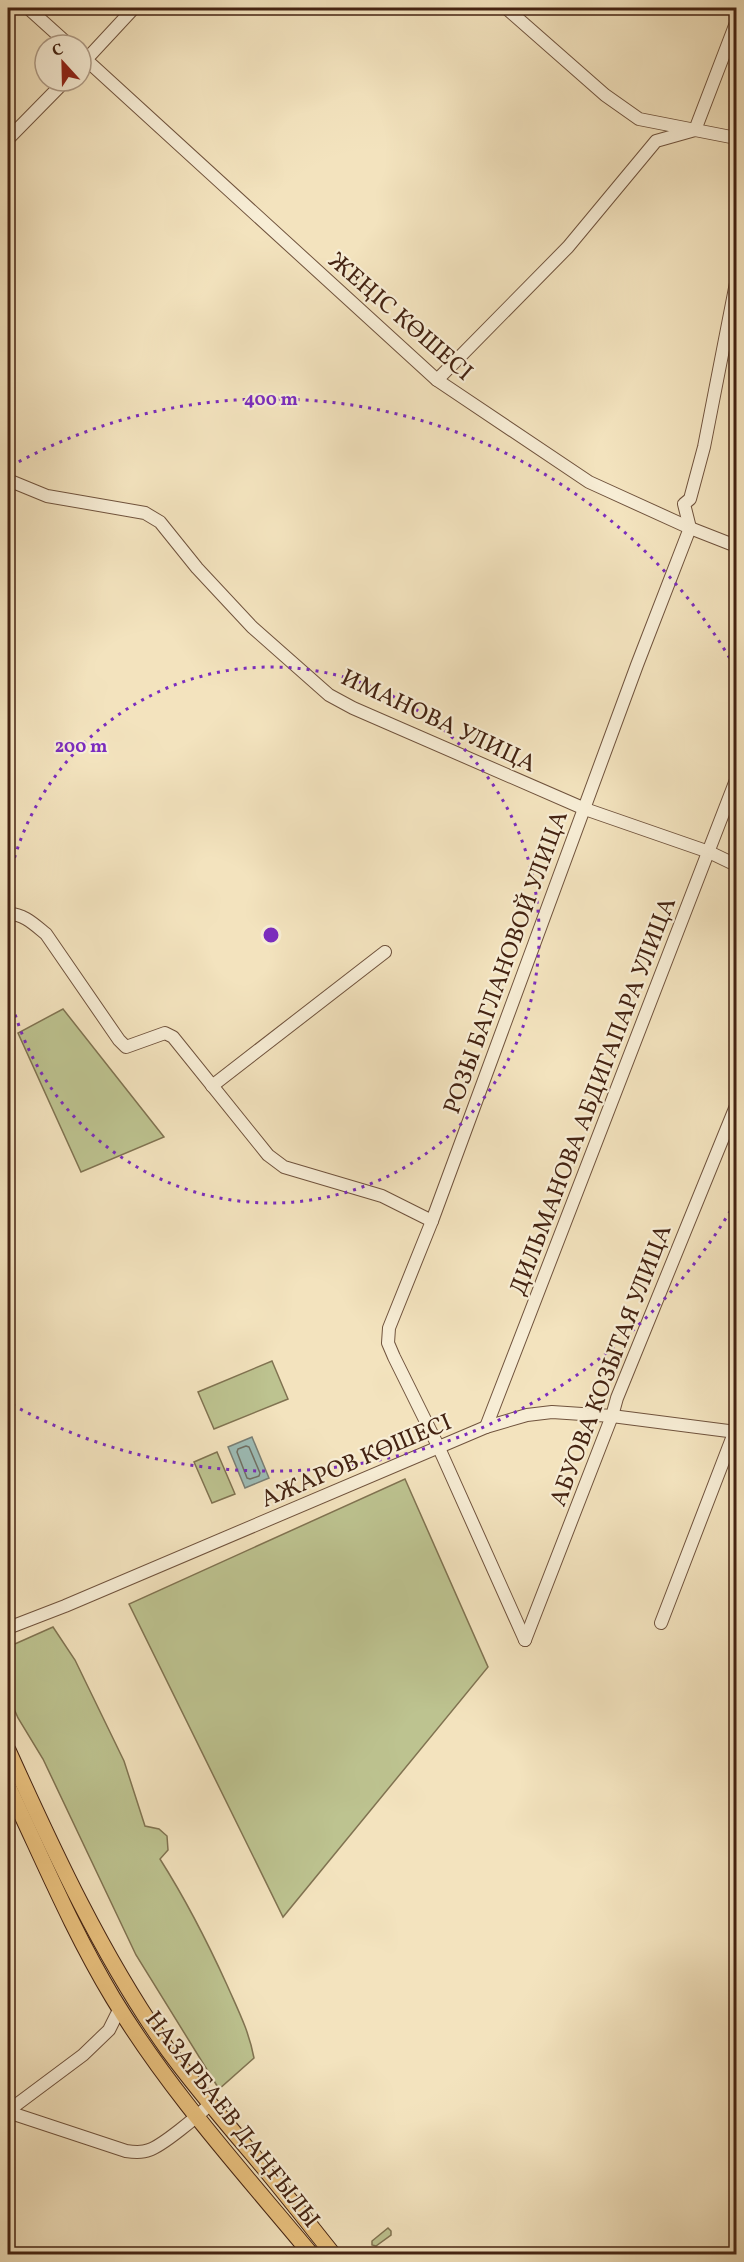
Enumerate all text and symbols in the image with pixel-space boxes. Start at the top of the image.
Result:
north arrow [33,33,93,93]
text: С [49,39,67,63]
street label: ЖЕҢІС КӨШЕСІ [320,245,479,390]
text: 400 m [244,388,298,413]
street label: ИМАНОВА УЛИЦА [335,662,541,782]
text: 200 m [55,735,107,760]
street label: РОЗЫ БАГЛАНОВОЙ УЛИЦА [436,806,578,1119]
street label: ДИЛЬМАНОВА АБДИГАПАРА УЛИЦА [502,893,686,1301]
centre of rings [261,925,281,945]
street label: АБУОВА КОЗЫТАЯ УЛИЦА [542,1220,681,1512]
street label: АЖАРОВ КӨШЕСІ [256,1406,457,1517]
street label: НАЗАРБАЕВ ДАҢҒЫЛЫ [136,2005,327,2236]

